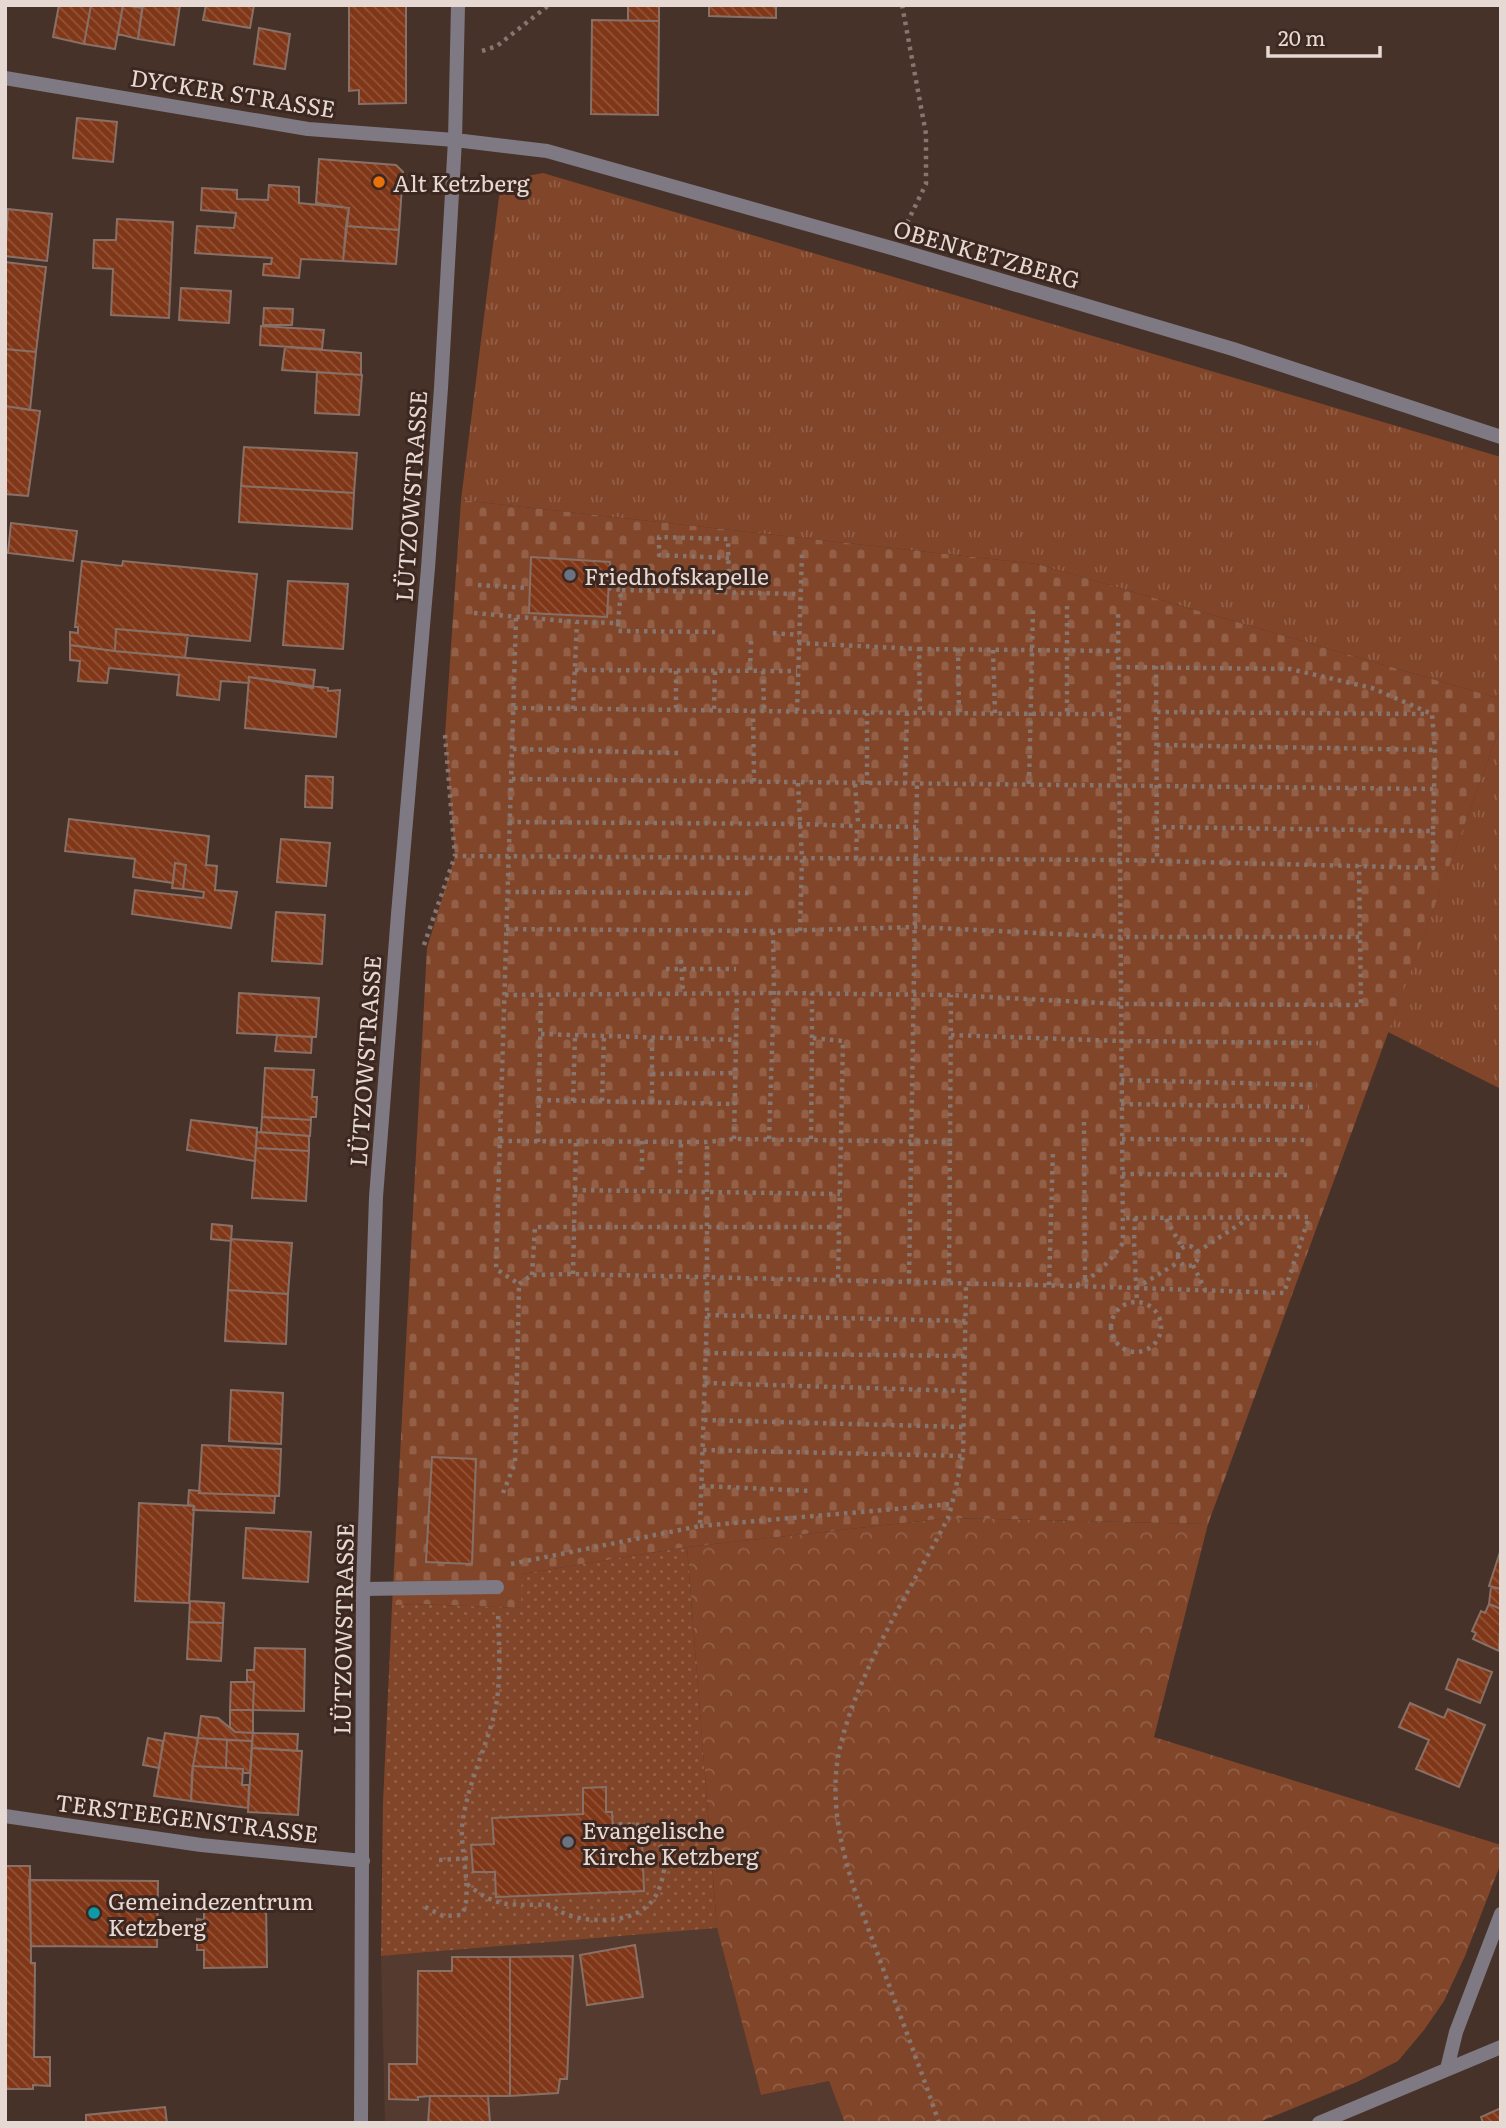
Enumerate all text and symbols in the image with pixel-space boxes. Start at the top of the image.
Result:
scale bar [1268,14,1380,58]
text: 20 m [1278,21,1325,52]
street label: DYCKER STRASSE [128,59,338,125]
place label: Alt Ketzberg [393,165,530,199]
marker: Alt Ketzberg [371,174,387,190]
street label: OBENKETZBERG [890,210,1084,296]
street label: LÜTZOWSTRASSE [386,389,434,603]
place label: Friedhofskapelle [584,558,769,592]
marker: Friedhofskapelle [562,567,578,583]
street label: LÜTZOWSTRASSE [340,954,388,1168]
street label: LÜTZOWSTRASSE [323,1523,361,1735]
street label: TERSTEEGENSTRASSE [54,1784,320,1850]
place label: Evangelische Kirche Ketzberg [582,1812,759,1872]
marker: Evangelische Kirche Ketzberg [560,1834,576,1850]
place label: Gemeindezentrum Ketzberg [108,1883,314,1943]
marker: Gemeindezentrum Ketzberg [86,1905,102,1921]

